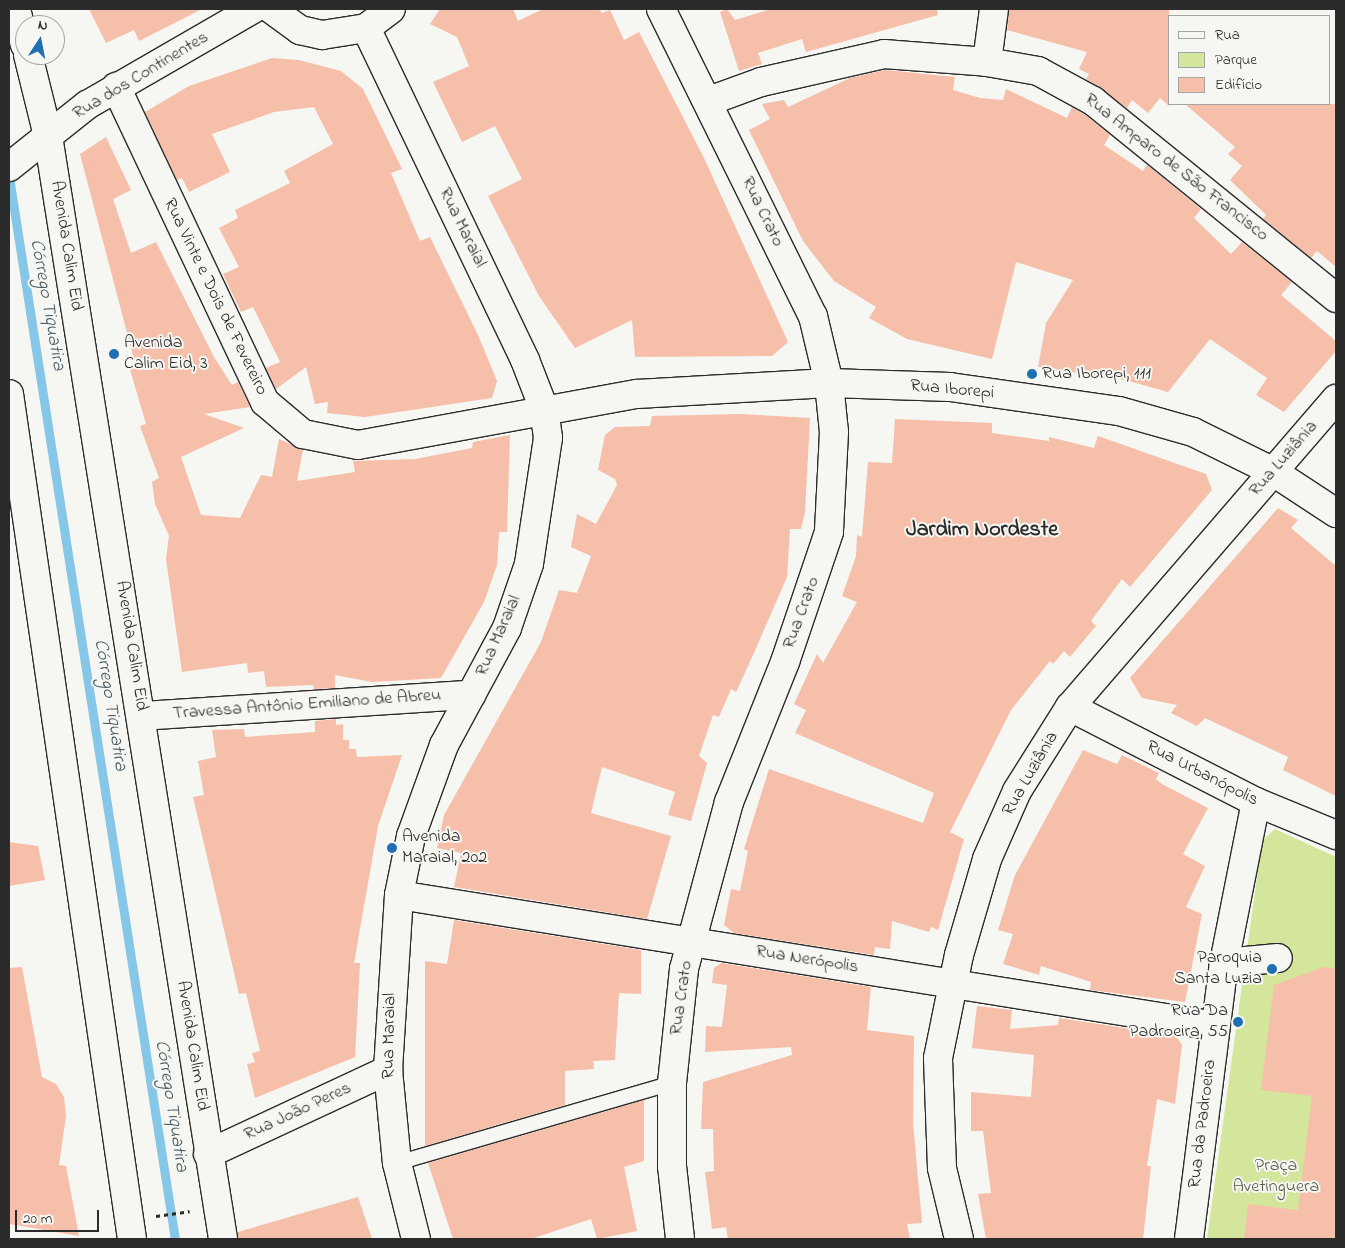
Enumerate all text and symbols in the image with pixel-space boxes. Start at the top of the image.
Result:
north arrow [15,15,65,65]
text: N [36,15,49,37]
legend [1168,15,1330,105]
text: Rua [1215,24,1240,46]
street label: Rua dos Continentes [69,27,213,125]
text: Parque [1215,49,1257,71]
text: Edifício [1215,74,1262,96]
street label: Rua Amparo de São Francisco [1080,89,1272,247]
street label: Rua Crato [736,174,788,250]
street label: Avenida Calim Eid [45,179,87,313]
street label: Rua Maraial [433,184,491,272]
street label: Rua Vinte e Dois de Fevereiro [158,195,272,399]
water label: Córrego Tiquatira [24,238,70,372]
place label: Avenida Calim Eid, 3 [124,333,208,376]
marker: Avenida Calim Eid, 3 [108,348,120,360]
place label: Rua Iborepi, 111 [1042,363,1151,385]
marker: Rua Iborepi, 111 [1026,368,1038,380]
street label: Rua Iborepi [909,376,995,404]
street label: Rua Luziânia [1245,417,1323,501]
district label: Jardim Nordeste [906,518,1058,544]
street label: Rua Crato [779,574,825,652]
street label: Avenida Calim Eid [110,579,152,713]
street label: Rua Maraial [472,592,526,680]
water label: Córrego Tiquatira [88,638,132,772]
street label: Travessa Antônio Emiliano de Abreu [172,685,442,725]
street label: Rua Luziânia [998,728,1064,820]
street label: Rua Urbanópolis [1142,736,1262,812]
place label: Avenida Maraial, 202 [402,827,487,870]
marker: Avenida Maraial, 202 [386,842,398,854]
street label: Rua Nerópolis [754,941,860,979]
place label: Paroquia Santa Luzia [1174,948,1262,991]
street label: Rua Crato [666,959,698,1037]
marker: Paroquia Santa Luzia [1266,963,1278,975]
street label: Avenida Calim Eid [171,979,213,1113]
street label: Rua Maraial [378,993,402,1079]
place label: Rua Da Padroeira, 55 [1129,1001,1228,1044]
marker: Rua Da Padroeira, 55 [1232,1016,1244,1028]
water label: Córrego Tiquatira [149,1039,193,1173]
street label: Rua da Padroeira [1184,1058,1222,1190]
street label: Rua João Peres [241,1078,355,1146]
park label: Praça Avetinguera [1233,1156,1319,1198]
scale bar [18,1200,101,1232]
text: 20 m [23,1208,52,1230]

